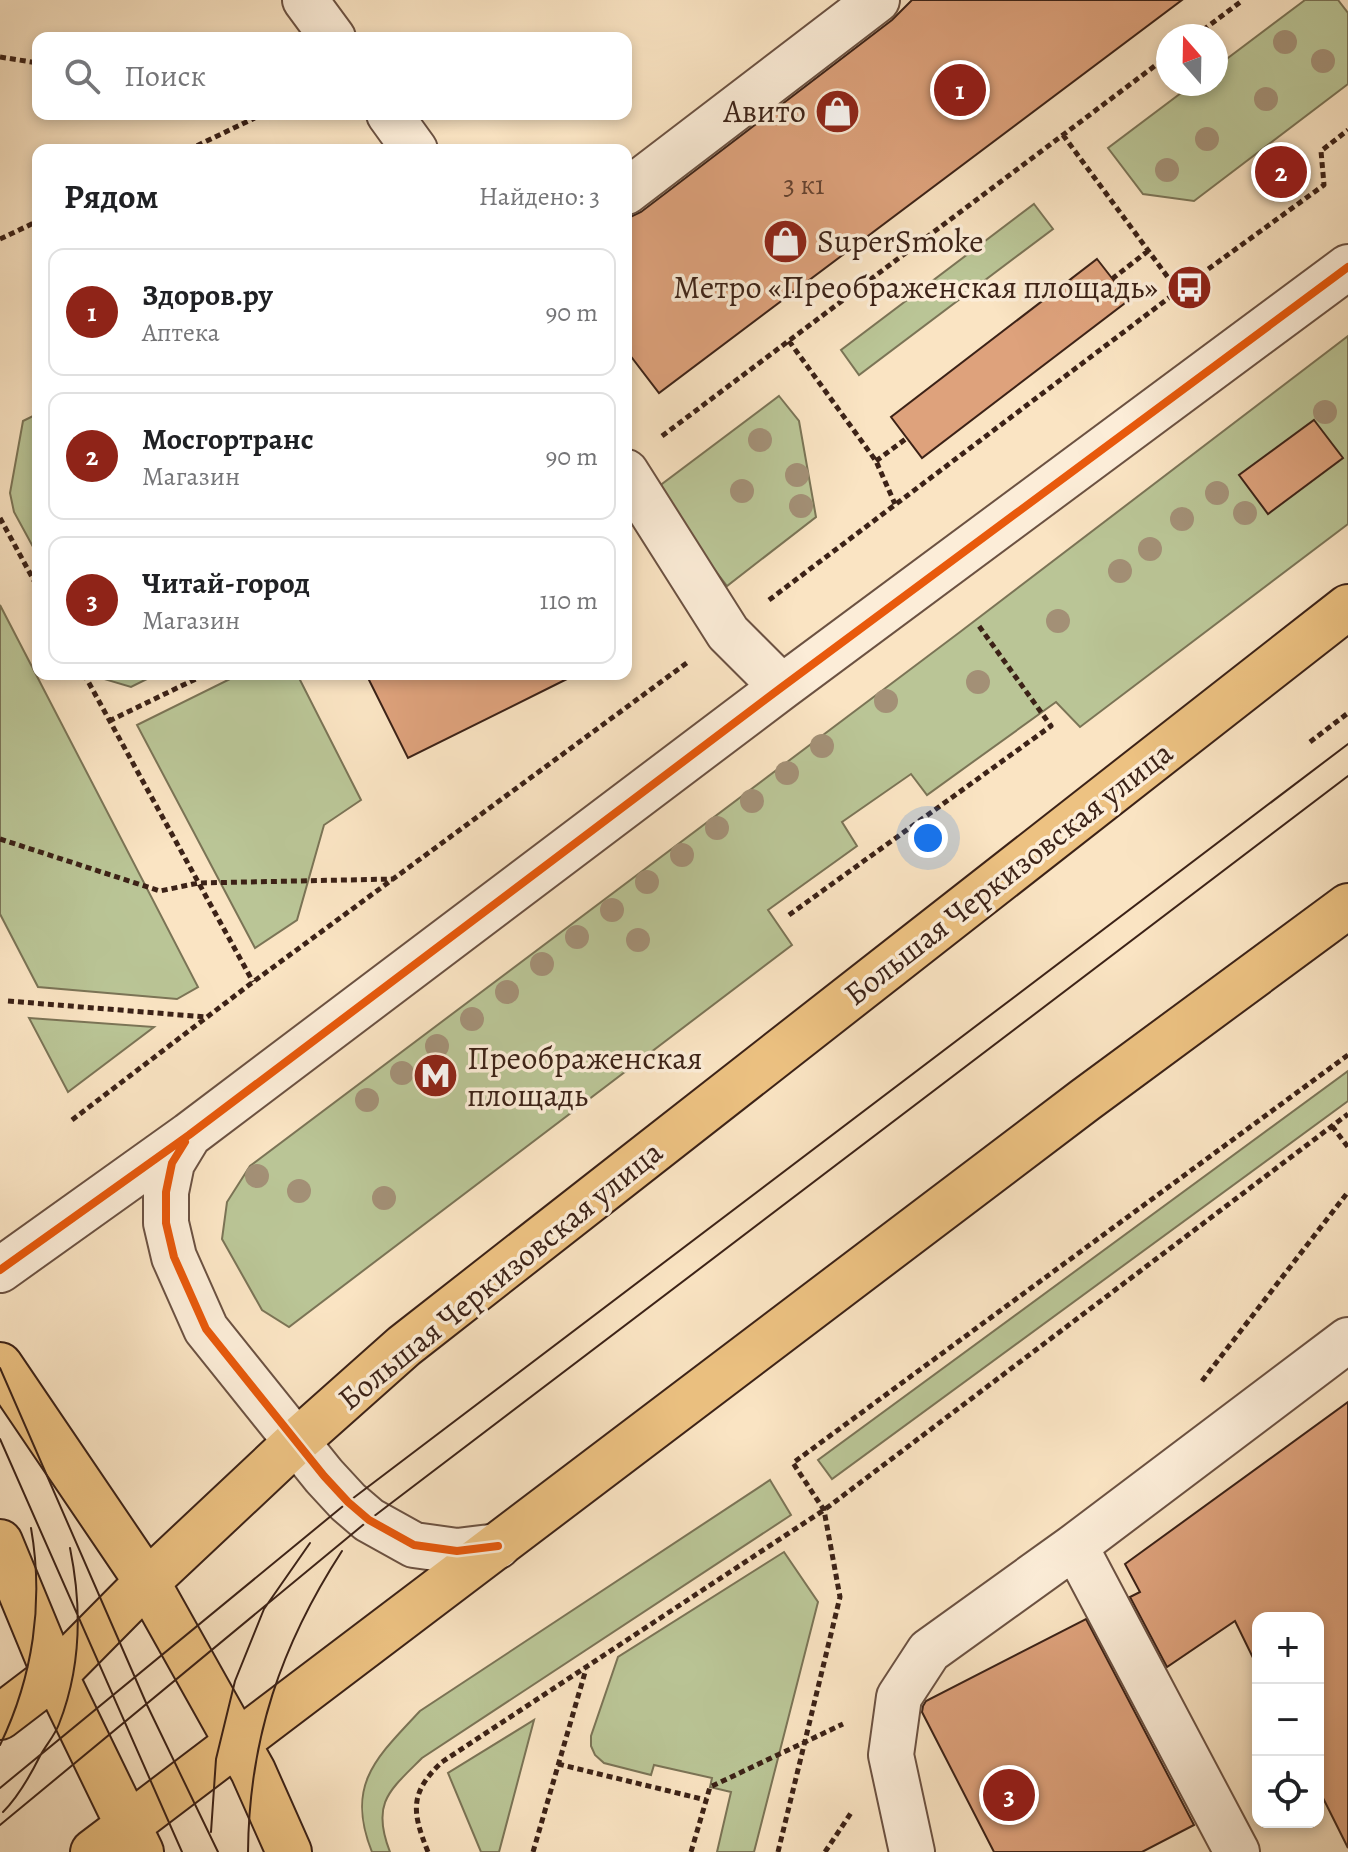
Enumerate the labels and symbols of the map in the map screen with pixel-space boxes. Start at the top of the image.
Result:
north arrow [1156,24,1228,96]
pin: 1 [934,60,986,120]
shop icon: Авито [813,87,861,135]
place label: Авито [723,89,806,133]
pin: 2 [1255,142,1307,202]
house number: 3 к1 [783,166,825,204]
shop icon: SuperSmoke [762,217,810,265]
place label: SuperSmoke [817,219,984,263]
bus stop icon: Метро «Преображенская площадь» [1165,263,1213,311]
place label: Метро «Преображенская площадь» [673,265,1158,309]
street label: Большая Черкизовская улица [834,730,1182,1015]
your location [908,818,948,858]
place label: Преображенская площадь [467,1036,702,1117]
metro station icon: Преображенская площадь [412,1052,460,1100]
street label: Большая Черкизовская улица [328,1130,672,1420]
pin: 3 [983,1765,1035,1825]

